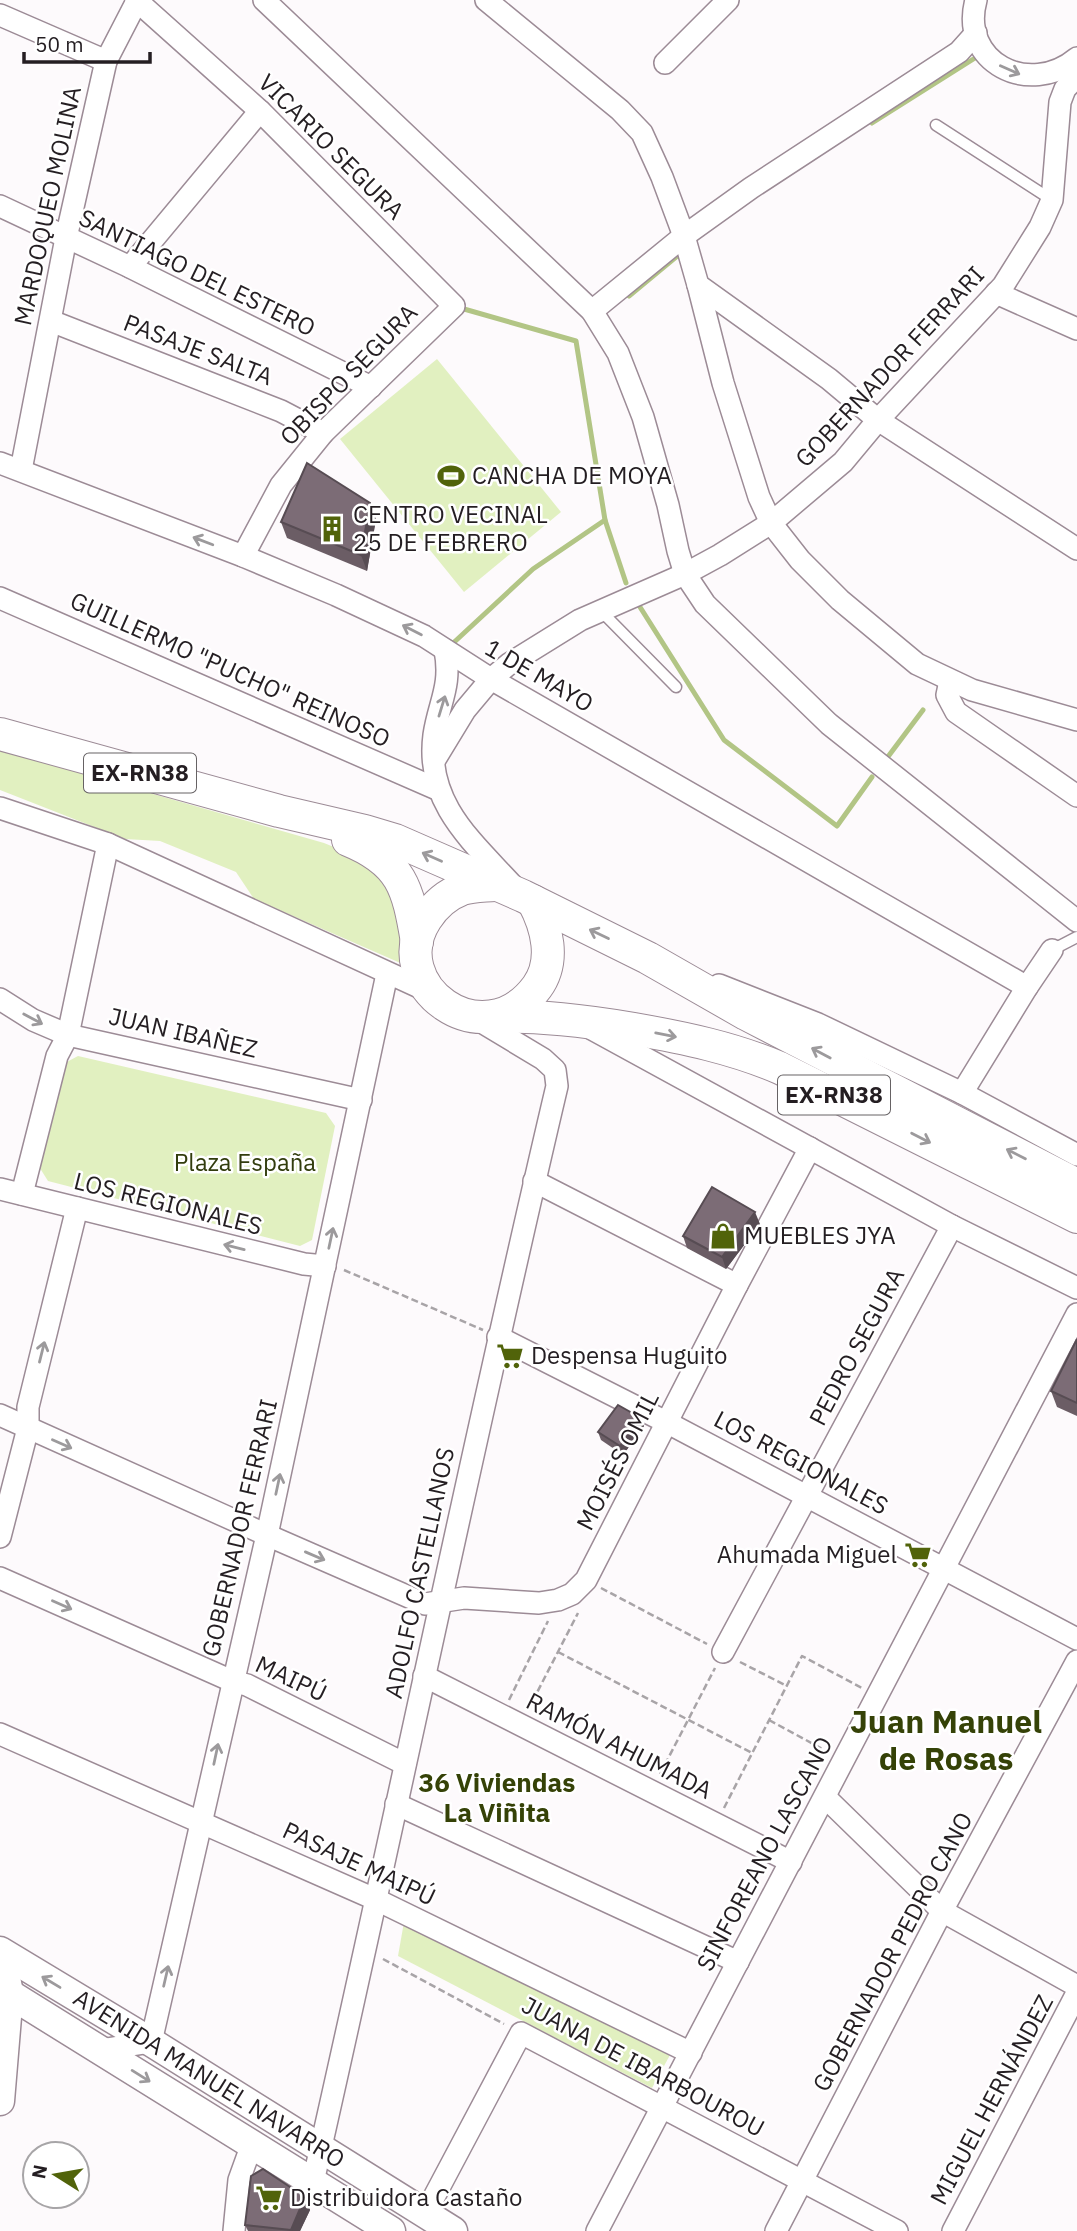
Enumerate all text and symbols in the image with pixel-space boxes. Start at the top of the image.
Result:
scale bar [24,21,150,65]
text: 50 m [35,30,84,58]
one-way arrow [999,64,1020,77]
street label: VICARIO SEGURA [252,66,412,226]
street label: MARDOQUEO MOLINA [6,83,88,328]
street label: SANTIAGO DEL ESTERO [74,201,321,343]
street label: GOBERNADOR FERRARI [788,259,991,474]
street label: OBISPO SEGURA [272,297,424,452]
street label: PASAJE SALTA [119,306,278,392]
place label: CANCHA DE MOYA [472,459,672,491]
sports icon: CANCHA DE MOYA [436,461,466,491]
place label: CENTRO VECINAL 25 DE FEBRERO [353,498,548,558]
building icon: CENTRO VECINAL 25 DE FEBRERO [317,514,347,544]
one-way arrow [193,533,214,546]
street label: GUILLERMO "PUCHO" REINOSO [65,584,395,754]
one-way arrow [402,623,423,637]
street label: 1 DE MAYO [480,631,599,719]
one-way arrow [436,695,449,717]
road number: EX-RN38 [84,754,196,792]
one-way arrow [422,850,443,863]
one-way arrow [589,926,610,940]
street label: JUAN IBAÑEZ [106,999,261,1065]
one-way arrow [22,1012,43,1026]
one-way arrow [654,1029,677,1042]
one-way arrow [811,1045,832,1059]
road number: EX-RN38 [778,1076,890,1114]
one-way arrow [910,1132,930,1146]
park label: Plaza España [174,1146,316,1178]
one-way arrow [1006,1147,1027,1161]
street label: LOS REGIONALES [71,1164,266,1242]
place label: MUEBLES JYA [744,1219,896,1251]
shop icon: MUEBLES JYA [708,1221,738,1251]
one-way arrow [324,1227,338,1250]
one-way arrow [223,1240,246,1253]
street label: PEDRO SEGURA [801,1262,911,1431]
place label: Despensa Huguito [531,1339,727,1371]
one-way arrow [36,1341,49,1364]
supermarket icon: Despensa Huguito [495,1341,525,1371]
street label: MOISÉS OMIL [568,1386,666,1535]
street label: GOBERNADOR FERRARI [194,1396,284,1660]
street label: LOS REGIONALES [709,1403,894,1522]
one-way arrow [51,1438,72,1451]
street label: ADOLFO CASTELLANOS [377,1444,461,1701]
one-way arrow [271,1473,285,1496]
place label: Ahumada Miguel [717,1538,897,1570]
supermarket icon: Ahumada Miguel [903,1540,933,1570]
one-way arrow [303,1550,325,1563]
one-way arrow [51,1599,72,1612]
street label: MAIPÚ [251,1648,332,1709]
street label: RAMÓN AHUMADA [521,1684,718,1806]
district label: Juan Manuel de Rosas [850,1700,1042,1779]
street label: SINFOREANO LASCANO [689,1731,839,1976]
one-way arrow [210,1743,223,1766]
district label: 36 Viviendas La Viñita [419,1765,575,1829]
street label: GOBERNADOR PEDRO CANO [805,1806,979,2097]
street label: PASAJE MAIPÚ [278,1814,441,1913]
one-way arrow [160,1965,174,1988]
one-way arrow [42,1975,62,1989]
street label: AVENIDA MANUEL NAVARRO [68,1981,351,2175]
street label: JUANA DE IBARBOUROU [517,1989,770,2144]
street label: MIGUEL HERNÁNDEZ [922,1989,1060,2210]
one-way arrow [131,2069,151,2083]
north arrow [21,2140,91,2210]
text: N [26,2163,52,2181]
place label: Distribuidora Castaño [290,2181,523,2213]
supermarket icon: Distribuidora Castaño [254,2183,284,2213]

